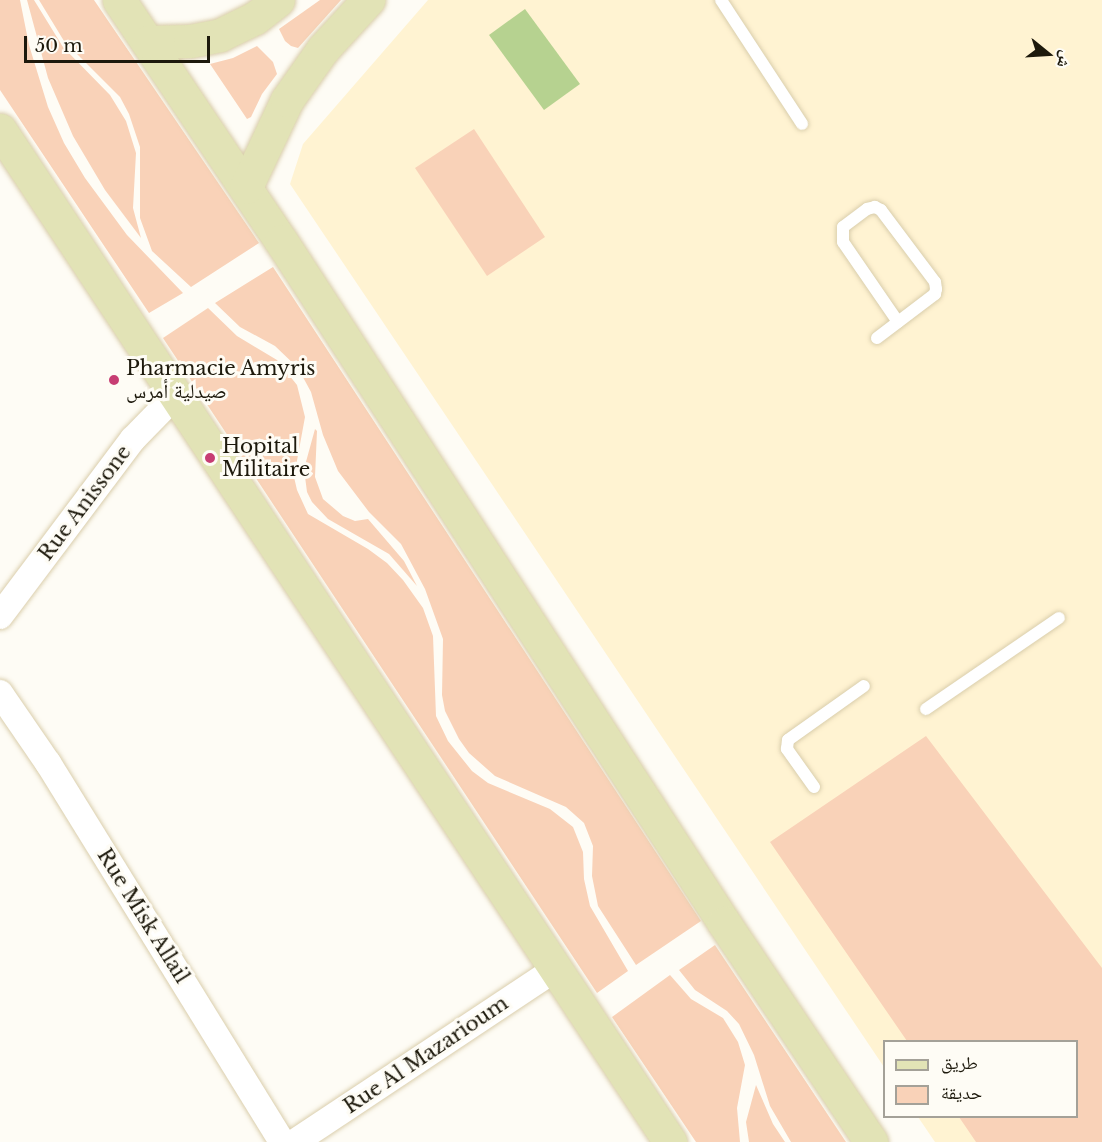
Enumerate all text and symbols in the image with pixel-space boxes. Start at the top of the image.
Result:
scale bar [27,24,213,62]
north arrow [1018,24,1078,84]
text: 50 m [35,35,83,57]
text: ش [1053,48,1077,71]
place label: Pharmacie Amyris صيدلية أمرس [126,356,316,403]
marker: Pharmacie Amyris صيدلية أمرس [107,373,121,387]
place label: Hopital Militaire [222,434,310,481]
street label: Rue Anissone [34,440,136,566]
marker: Hopital Militaire [203,451,217,465]
street label: Rue Misk Allail [92,844,194,988]
street label: Rue Al Mazarioum [339,991,513,1119]
legend [883,1040,1078,1118]
text: طريق [941,1052,978,1074]
text: حديقة [941,1082,982,1104]

